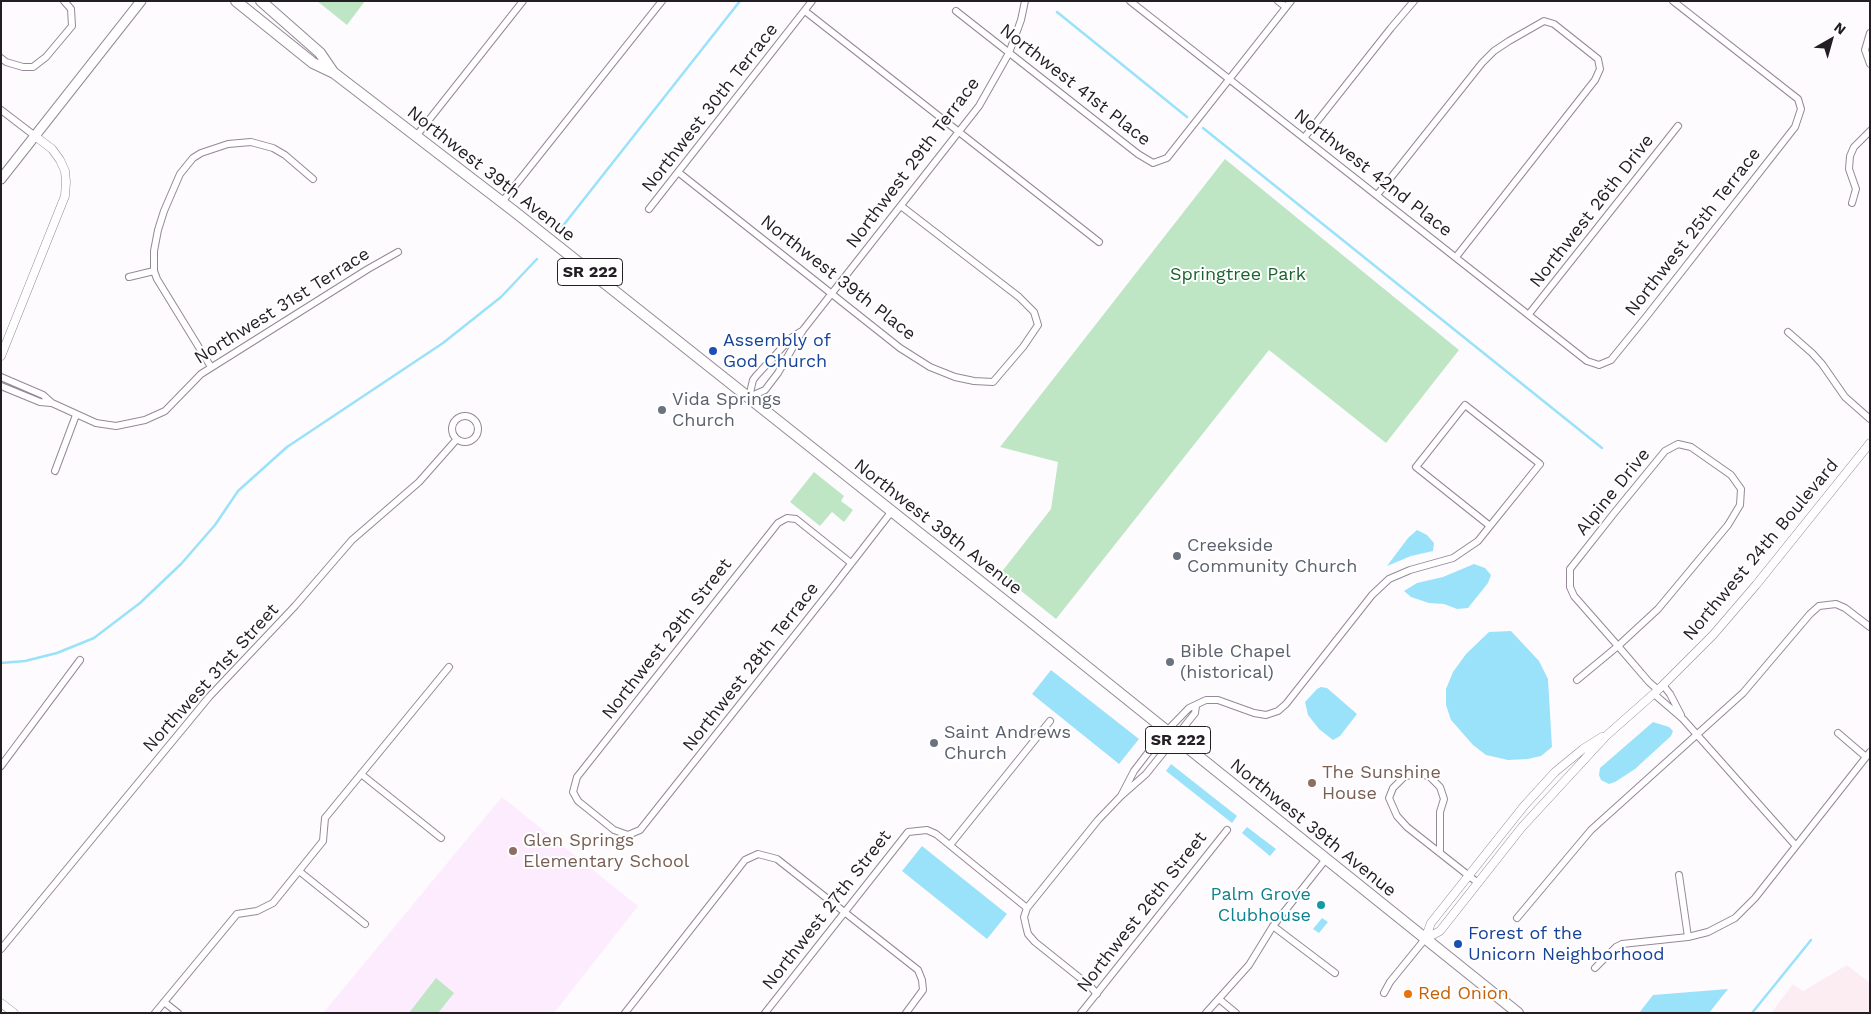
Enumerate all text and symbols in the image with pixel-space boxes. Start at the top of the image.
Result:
north arrow [1806,15,1856,65]
street label: Northwest 30th Terrace [637,19,783,197]
street label: Northwest 41st Place [995,19,1155,151]
text: N [1831,19,1849,38]
street label: Northwest 29th Terrace [842,73,984,253]
street label: Northwest 39th Avenue [403,102,579,246]
street label: Northwest 42nd Place [1290,105,1456,241]
street label: Northwest 26th Drive [1525,130,1659,292]
street label: Northwest 25th Terrace [1621,144,1765,320]
street label: Northwest 39th Place [756,211,920,345]
street label: Northwest 31st Terrace [190,243,374,369]
road number: SR 222 [558,258,622,286]
park label: Springtree Park [1170,264,1306,286]
place label: Assembly of God Church [723,330,831,372]
marker: Assembly of God Church [707,345,719,357]
place label: Vida Springs Church [672,389,781,432]
marker: Vida Springs Church [656,404,668,416]
street label: Alpine Drive [1571,444,1655,540]
street label: Northwest 39th Avenue [850,455,1026,599]
street label: Northwest 24th Boulevard [1679,455,1843,645]
place label: Creekside Community Church [1187,535,1357,578]
marker: Creekside Community Church [1171,550,1183,562]
street label: Northwest 29th Street [598,554,736,724]
street label: Northwest 28th Terrace [678,578,824,756]
street label: Northwest 31st Street [139,599,283,757]
place label: Bible Chapel (historical) [1180,641,1291,684]
marker: Bible Chapel (historical) [1164,656,1176,668]
place label: Saint Andrews Church [944,722,1071,764]
road number: SR 222 [1146,726,1210,754]
marker: Saint Andrews Church [928,737,940,749]
street label: Northwest 39th Avenue [1226,754,1400,902]
place label: The Sunshine House [1322,762,1441,804]
marker: The Sunshine House [1306,777,1318,789]
street label: Northwest 27th Street [758,826,896,994]
street label: Northwest 26th Street [1073,827,1211,997]
place label: Glen Springs Elementary School [523,830,689,872]
marker: Glen Springs Elementary School [507,845,519,857]
place label: Palm Grove Clubhouse [1210,884,1311,926]
marker: Palm Grove Clubhouse [1315,899,1327,911]
place label: Forest of the Unicorn Neighborhood [1468,923,1665,966]
marker: Forest of the Unicorn Neighborhood [1452,938,1464,950]
place label: Red Onion [1418,983,1509,1005]
marker: Red Onion [1402,988,1414,1000]

